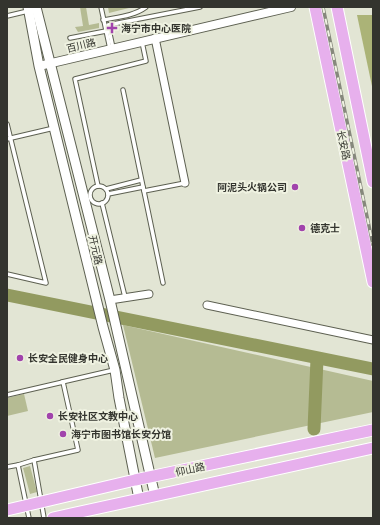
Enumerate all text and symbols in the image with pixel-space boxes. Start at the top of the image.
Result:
marker: 海宁市中心医院 [106,22,118,34]
place label: 海宁市中心医院 [121,23,191,34]
street label: 百川路 [65,37,97,54]
street label: 长安路 [335,129,352,161]
place label: 阿泥头火锅公司 [217,182,287,193]
marker: 阿泥头火锅公司 [290,182,300,192]
place label: 德克士 [310,222,340,234]
marker: 德克士 [297,223,307,233]
street label: 开元路 [87,234,104,266]
marker: 长安全民健身中心 [15,353,25,363]
place label: 长安全民健身中心 [28,353,108,364]
place label: 长安社区文教中心 [58,410,138,422]
marker: 长安社区文教中心 [45,411,55,421]
marker: 海宁市图书馆长安分馆 [58,429,68,439]
place label: 海宁市图书馆长安分馆 [71,429,171,440]
street label: 仰山路 [174,461,206,478]

